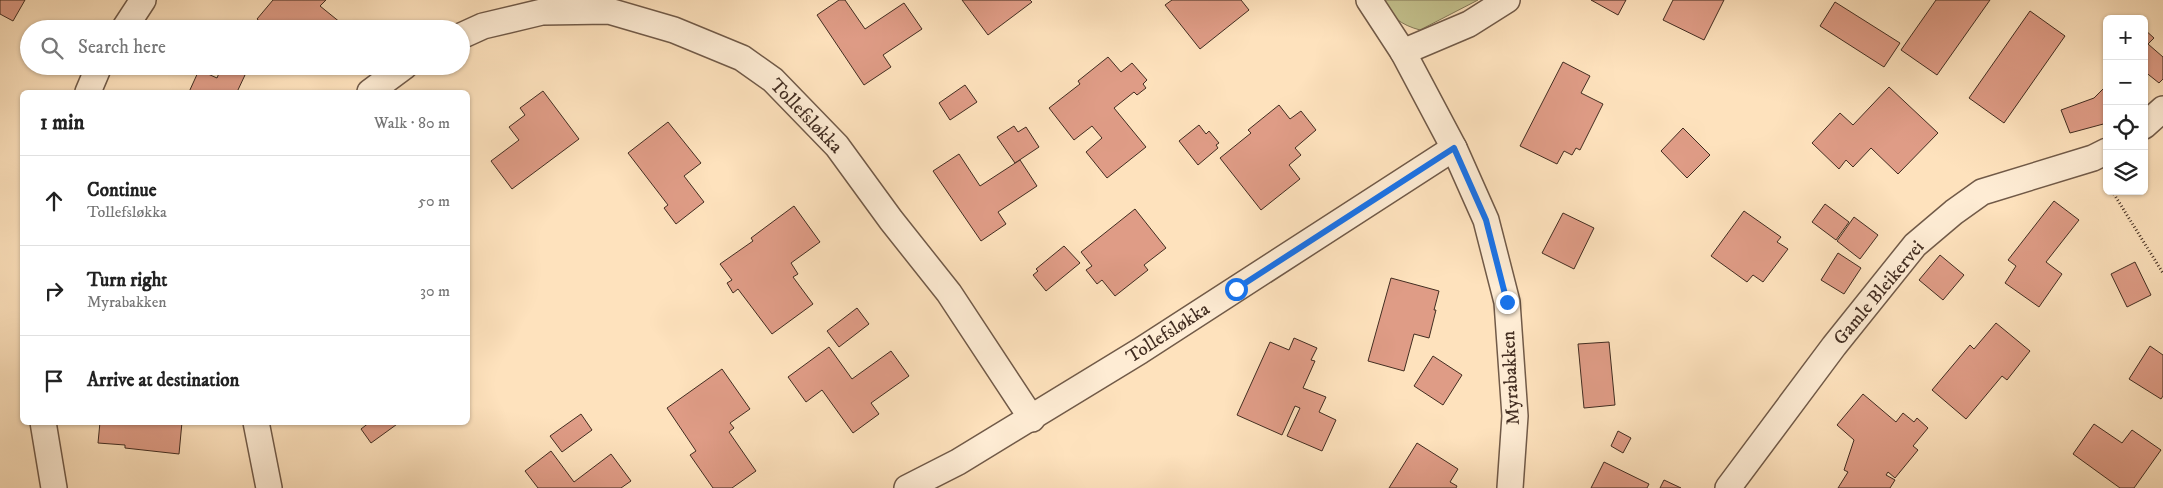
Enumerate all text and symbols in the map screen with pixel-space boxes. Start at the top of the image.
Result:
map controls [2103,15,2148,195]
button: + [2103,15,2148,60]
search box [20,20,470,75]
icon: search [38,34,66,62]
text: Search here [78,36,166,59]
button: − [2103,60,2148,105]
street label: Tollefsløkka [765,74,847,158]
button: locate [2103,105,2148,150]
text: 1 min [40,110,84,136]
text: Walk · 80 m [374,113,450,133]
button: layers [2103,150,2148,195]
text: Continue [87,179,157,202]
icon: ahead [40,187,68,215]
text: 50 m [418,191,450,211]
text: Tollefsløkka [87,202,167,222]
street label: Gamle Bleikervei [1829,236,1929,350]
text: Turn right [87,269,167,292]
icon: right [40,277,68,305]
route start [1225,278,1248,301]
text: 30 m [420,281,450,301]
route end [1496,291,1519,314]
text: Myrabakken [87,292,167,312]
street label: Tollefsløkka [1122,298,1214,368]
street label: Myrabakken [1497,330,1525,426]
icon: arrive [40,367,68,395]
text: Arrive at destination [87,369,239,392]

